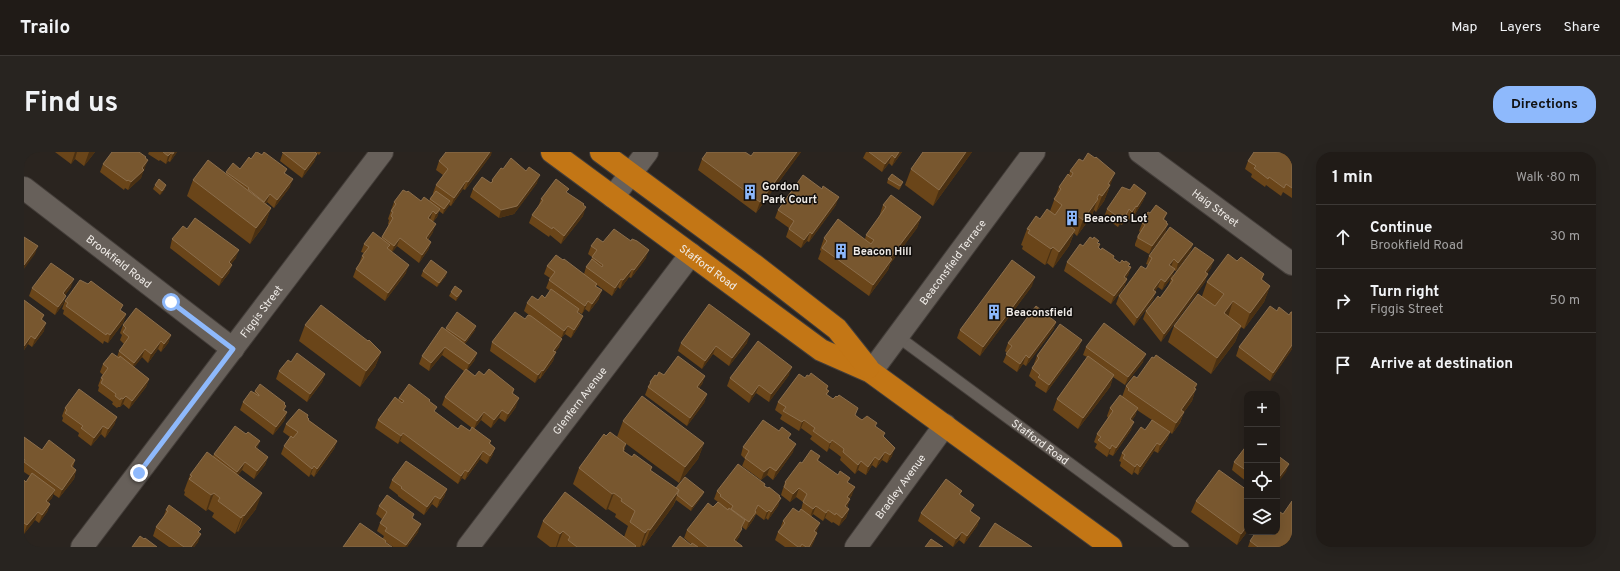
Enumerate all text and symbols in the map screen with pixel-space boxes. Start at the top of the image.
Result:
text: Trailo [20,16,70,40]
text: Map [1451,19,1477,36]
text: Layers [1499,19,1541,36]
text: Share [1563,19,1600,36]
text: Find us [24,86,118,122]
button: Directions [1493,86,1596,123]
text: 1 min [1332,167,1373,189]
text: Walk · 80 m [1516,170,1580,186]
place label: Gordon Park Court [762,180,817,207]
building icon: Gordon Park Court [741,183,759,201]
street label: Haig Street [1189,187,1241,231]
building icon: Beacons Lot [1063,209,1081,227]
place label: Beacons Lot [1084,212,1147,226]
street label: Beaconsfield Terrace [917,217,990,308]
text: Continue [1370,219,1432,238]
icon: ahead [1332,226,1354,248]
text: 30 m [1550,229,1580,245]
street label: Brookfield Road [83,232,154,292]
text: Brookfield Road [1370,238,1463,254]
street label: Stafford Road [676,242,739,294]
building icon: Beacon Hill [832,242,850,260]
place label: Beacon Hill [853,245,912,259]
street label: Figgis Street [237,283,286,341]
text: Turn right [1370,283,1439,302]
icon: right [1332,290,1354,312]
route start [162,293,180,311]
text: 50 m [1550,293,1580,309]
text: Figgis Street [1370,302,1443,318]
building icon: Beaconsfield [985,303,1003,321]
place label: Beaconsfield [1006,306,1073,320]
icon: arrive [1332,354,1354,376]
text: Arrive at destination [1370,355,1513,374]
street label: Glenfern Avenue [550,364,611,438]
map controls [1244,391,1280,535]
button: + [1244,391,1280,427]
street label: Stafford Road [1008,417,1071,468]
button: − [1244,427,1280,463]
street label: Bradley Avenue [873,452,929,522]
button: locate [1244,463,1280,499]
route end [130,464,148,482]
button: layers [1244,499,1280,535]

